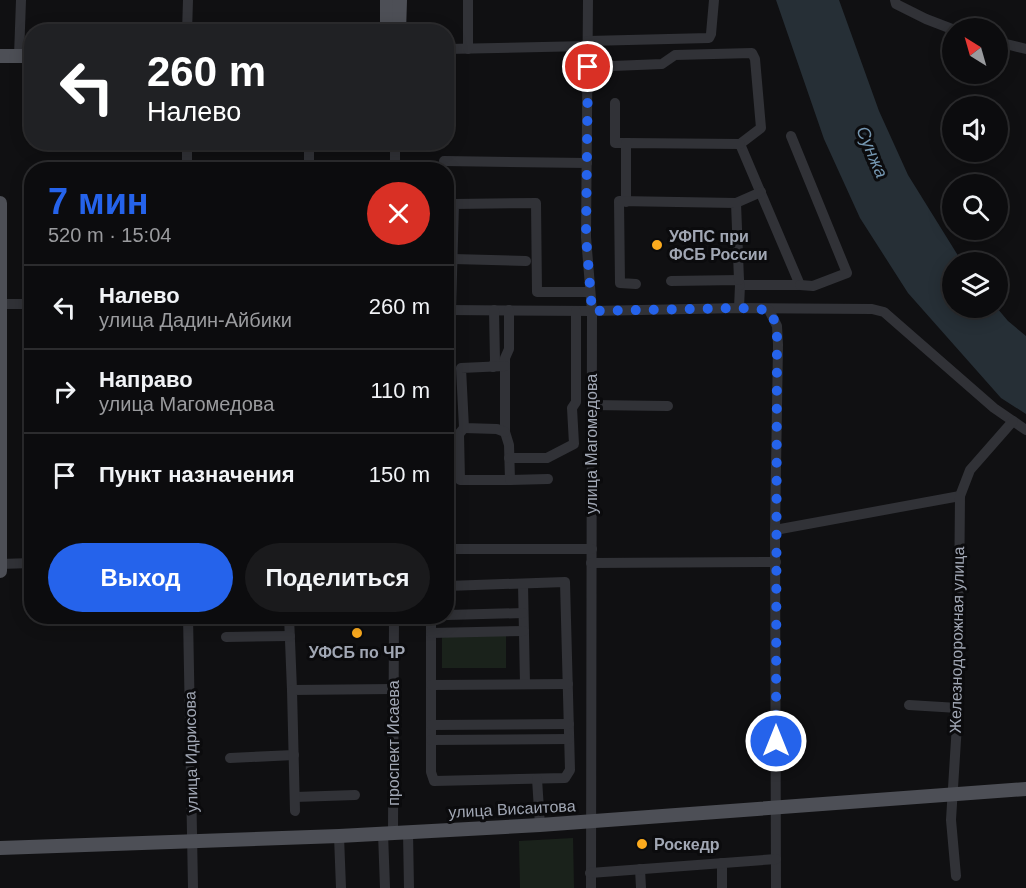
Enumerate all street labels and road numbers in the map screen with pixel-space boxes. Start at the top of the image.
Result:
street label: улица Магомедова [583,374,600,514]
street label: Железнодорожная улица [947,546,967,734]
street label: проспект Исаева [385,680,402,806]
street label: улица Идрисова [181,691,201,813]
street label: улица Висаитова [448,797,576,821]

